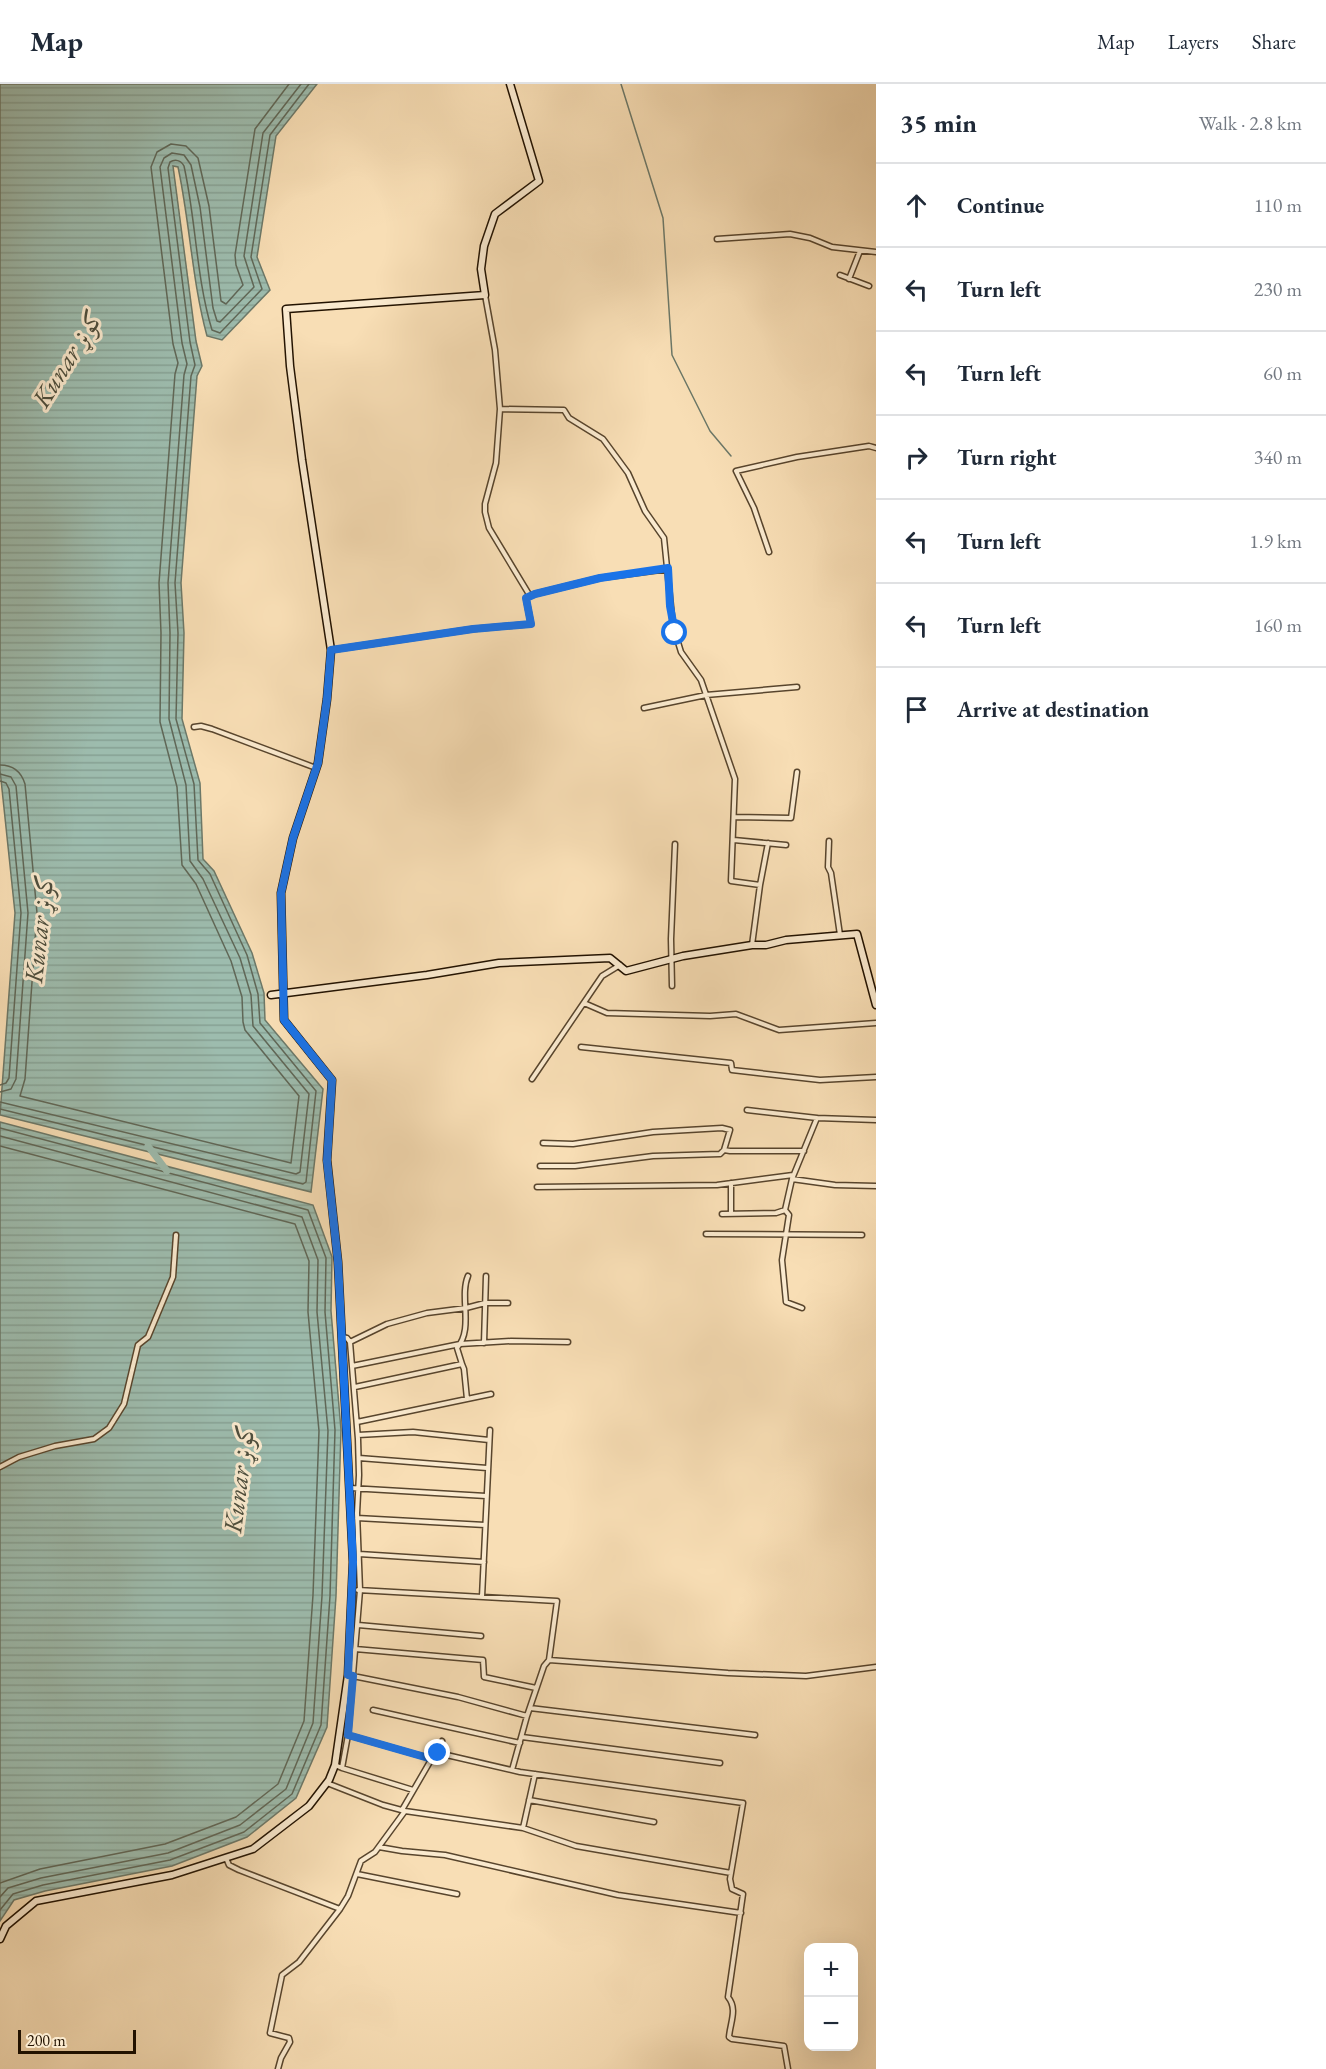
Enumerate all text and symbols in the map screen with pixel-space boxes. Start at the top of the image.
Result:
text: Map [30,23,83,59]
text: Map [1097,28,1135,55]
text: Layers [1168,28,1219,55]
text: Share [1252,28,1296,55]
text: 35 min [900,106,977,140]
text: Walk · 2.8 km [1199,110,1302,136]
icon: ahead [900,189,933,222]
text: Continue [957,191,1044,220]
text: 110 m [1254,192,1302,218]
icon: left [900,273,933,306]
text: Turn left [957,275,1041,304]
text: 230 m [1254,276,1302,302]
water label: Kunar کونړ [23,300,112,414]
icon: left [900,357,933,390]
text: Turn left [957,359,1041,388]
text: 60 m [1263,360,1302,386]
icon: right [900,441,933,474]
text: Turn right [957,443,1056,472]
text: 340 m [1254,444,1302,470]
icon: left [900,525,933,558]
text: Turn left [957,527,1041,556]
text: 1.9 km [1249,528,1302,554]
icon: left [900,609,933,642]
text: Turn left [957,611,1041,640]
text: 160 m [1254,612,1302,638]
route start [661,619,687,645]
icon: arrive [900,693,933,726]
text: Arrive at destination [957,695,1149,724]
water label: Kunar کونړ [16,869,62,986]
water label: Kunar کونړ [215,1419,263,1536]
route end [424,1739,450,1765]
map controls [804,1943,858,2051]
button: + [804,1943,858,1997]
button: − [804,1997,858,2051]
scale bar [18,2027,136,2054]
text: 200 m [27,2030,66,2051]

